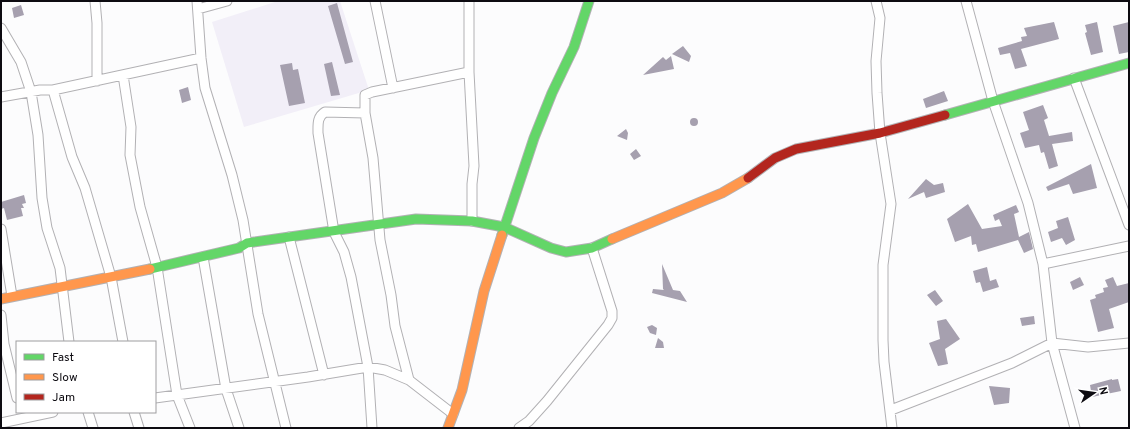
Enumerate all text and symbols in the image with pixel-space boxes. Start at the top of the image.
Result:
legend [16,341,156,413]
text: Fast [52,350,74,366]
text: Slow [52,370,78,386]
north arrow [1074,373,1114,413]
text: N [1095,386,1110,396]
text: Jam [52,390,75,406]

